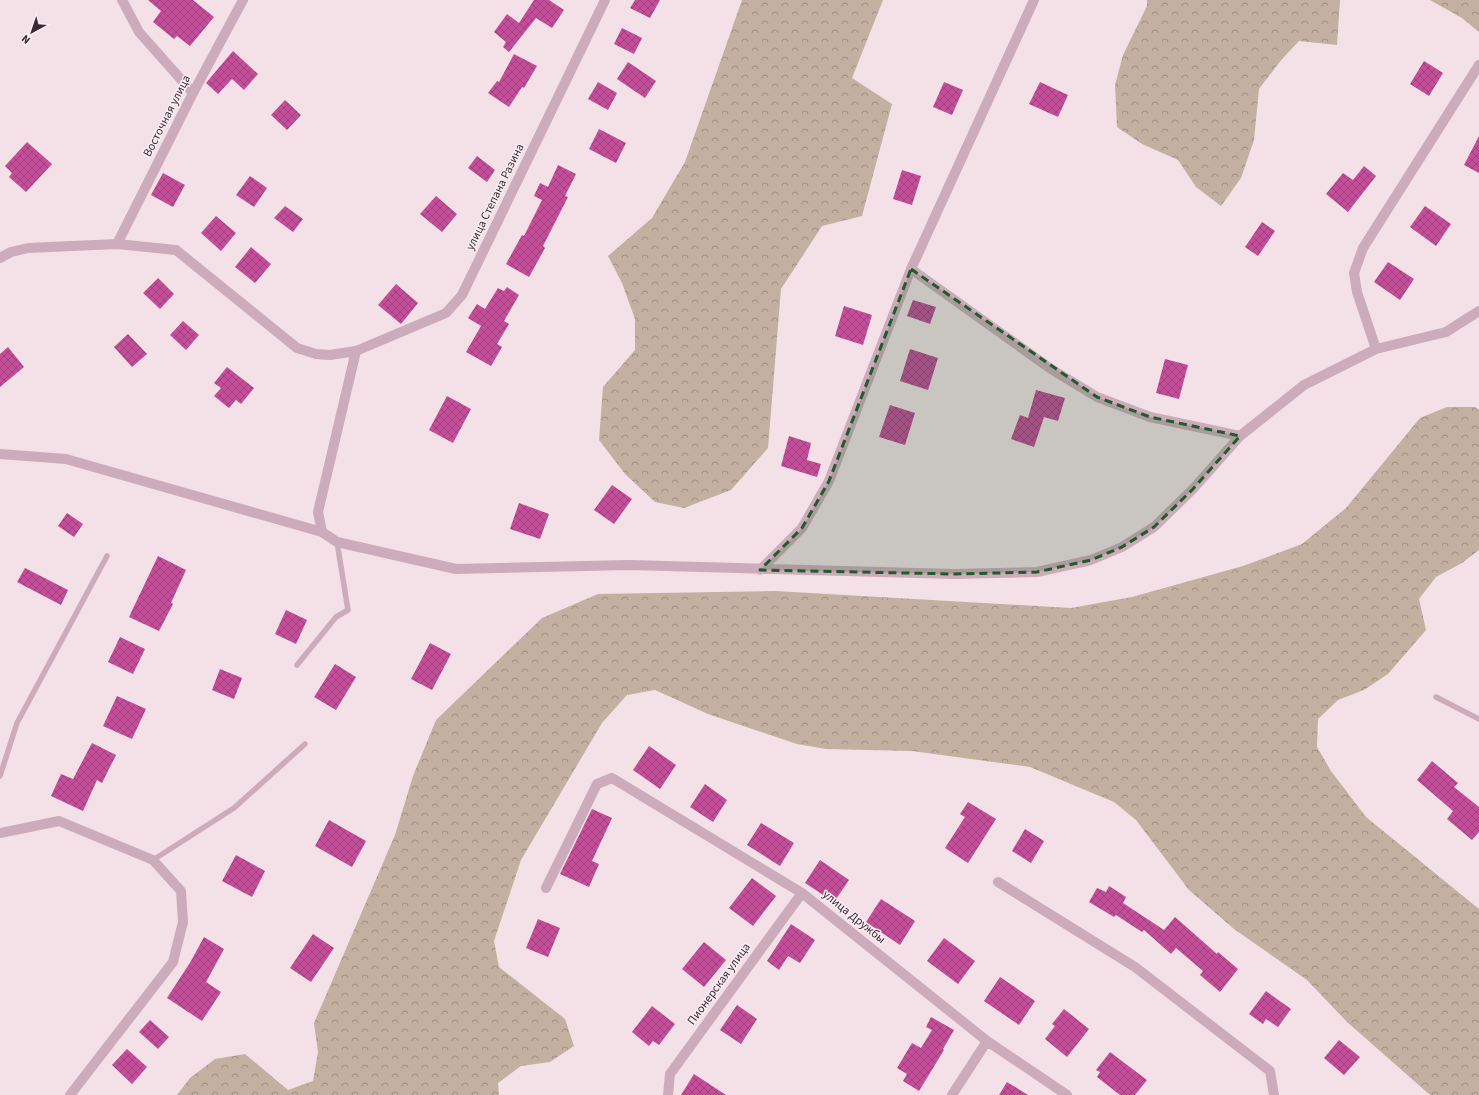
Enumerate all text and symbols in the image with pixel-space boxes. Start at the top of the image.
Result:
north arrow [12,12,52,52]
text: N [18,31,34,47]
street label: Восточная улица [139,72,195,160]
street label: улица Степана Разина [462,141,528,253]
street label: улица Дружбы [819,886,889,948]
street label: Пионерская улица [683,939,755,1029]

